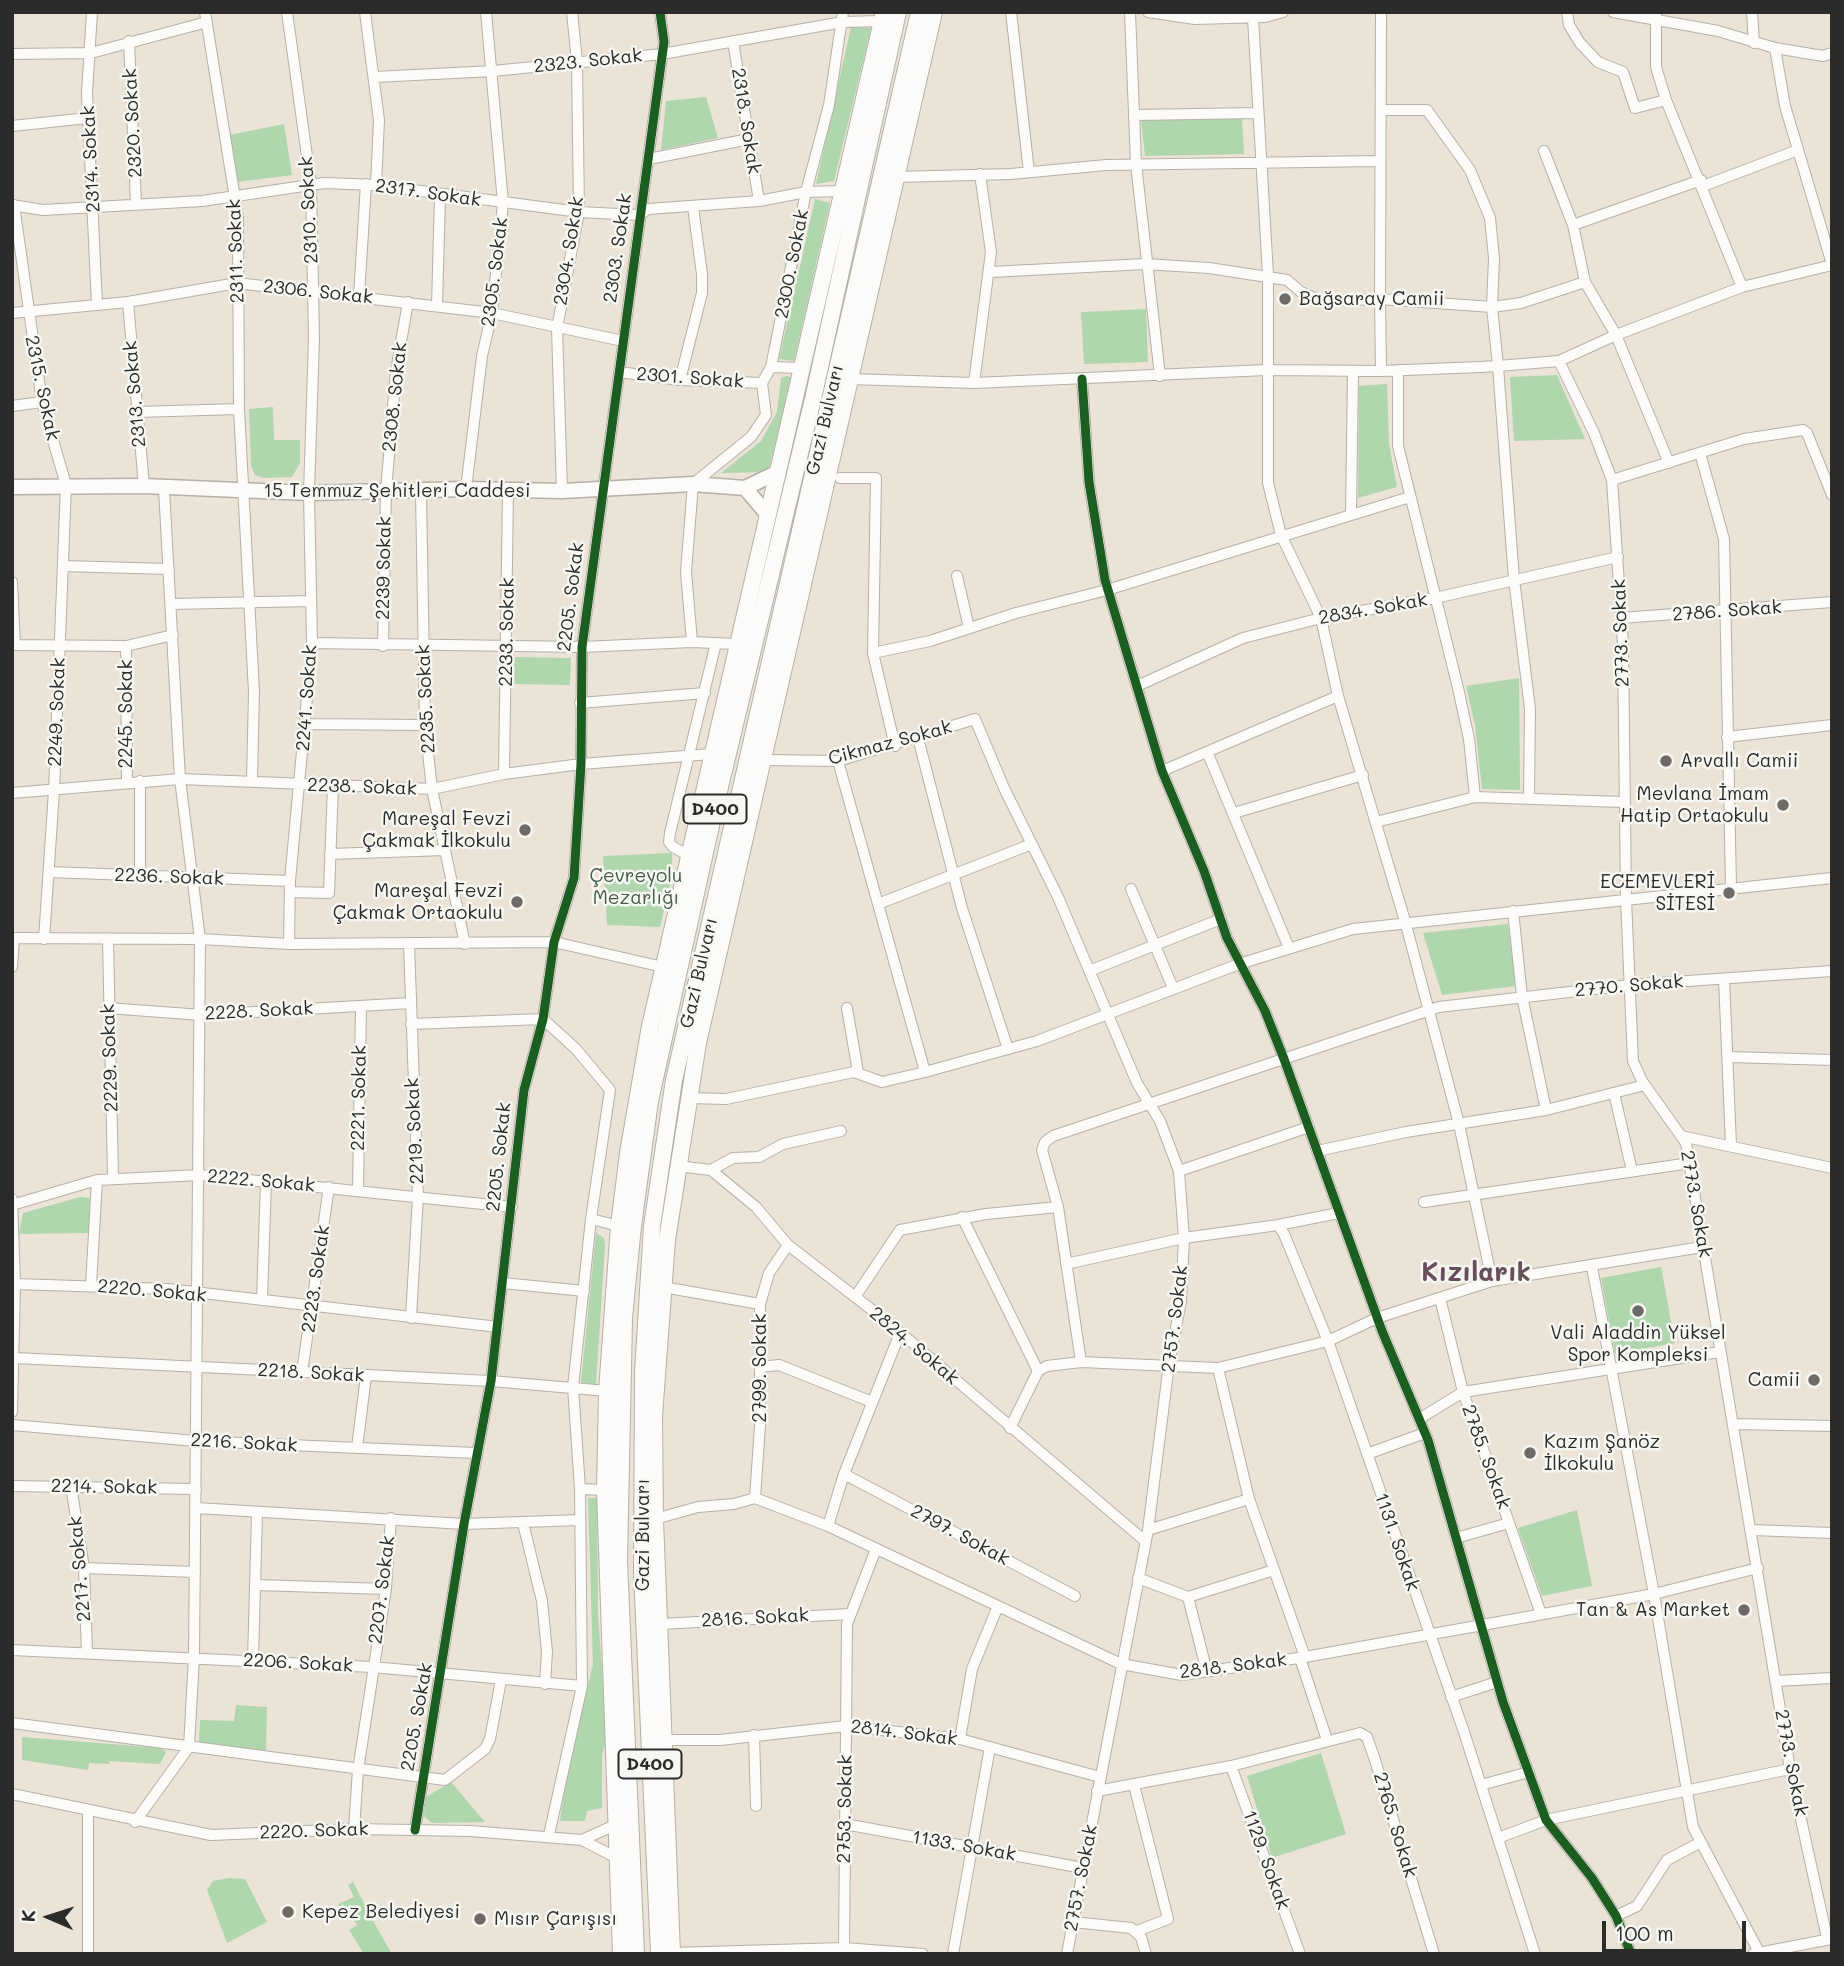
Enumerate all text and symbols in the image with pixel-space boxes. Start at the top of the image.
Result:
street label: 2323. Sokak [533,44,643,78]
street label: 2318. Sokak [726,66,766,176]
street label: 2320. Sokak [119,68,147,178]
street label: 2314. Sokak [77,105,105,213]
street label: 2310. Sokak [295,156,323,264]
street label: 2317. Sokak [374,174,482,212]
street label: 2303. Sokak [599,192,637,304]
street label: 2304. Sokak [549,195,589,307]
street label: 2311. Sokak [223,198,249,304]
street label: 2300. Sokak [770,207,814,321]
street label: 2305. Sokak [477,216,513,328]
street label: 2306. Sokak [262,275,374,309]
place label: Bağsaray Camii [1299,288,1444,310]
marker: Bağsaray Camii [1277,291,1293,307]
street label: 2315. Sokak [20,333,64,443]
street label: 2313. Sokak [119,340,151,448]
street label: 2308. Sokak [378,341,412,453]
street label: 2301. Sokak [636,363,744,393]
street label: Gazi Bulvarı [801,363,849,477]
street label: 15 Temmuz Şehitleri Caddesi [264,480,530,502]
street label: 2239 Sokak [372,516,396,620]
street label: 2205. Sokak [553,541,589,653]
street label: 2233. Sokak [495,577,519,687]
street label: 2773. Sokak [1608,578,1634,688]
street label: 2834. Sokak [1317,588,1429,630]
street label: 2786. Sokak [1671,596,1783,626]
street label: 2241. Sokak [292,644,322,752]
street label: 2235. Sokak [412,644,440,754]
street label: 2249. Sokak [44,657,70,767]
street label: 2245. Sokak [115,659,137,769]
street label: Cikmaz Sokak [826,716,954,770]
place label: Arvallı Camii [1680,750,1798,772]
marker: Arvallı Camii [1658,753,1674,769]
street label: 2238. Sokak [307,774,417,800]
place label: Mevlana İmam Hatip Ortaokulu [1620,783,1769,827]
road number: D400 [684,794,746,824]
marker: Mevlana İmam Hatip Ortaokulu [1775,797,1791,813]
place label: Mareşal Fevzi Çakmak İlkokulu [362,808,511,852]
marker: Mareşal Fevzi Çakmak İlkokulu [517,822,533,838]
street label: 2236. Sokak [114,864,224,890]
park label: Çevreyolu Mezarlığı [589,865,683,909]
place label: ECEMEVLERİ SİTESİ [1600,871,1715,915]
place label: Mareşal Fevzi Çakmak Ortaokulu [333,880,503,924]
marker: ECEMEVLERİ SİTESİ [1721,885,1737,901]
marker: Mareşal Fevzi Çakmak Ortaokulu [509,894,525,910]
street label: Gazi Bulvarı [675,916,723,1030]
street label: 2770. Sokak [1574,970,1684,1002]
street label: 2228. Sokak [204,997,314,1025]
street label: 2229. Sokak [97,1003,123,1113]
street label: 2221. Sokak [347,1045,371,1151]
street label: 2219. Sokak [401,1077,429,1185]
street label: 2205. Sokak [482,1101,516,1213]
street label: 2773. Sokak [1675,1149,1717,1259]
street label: 2222. Sokak [206,1165,316,1197]
street label: 2223. Sokak [297,1224,335,1334]
district label: Kızılarık [1421,1257,1531,1289]
street label: 2757. Sokak [1157,1264,1193,1374]
street label: 2220. Sokak [97,1275,207,1307]
street label: 2824. Sokak [865,1302,963,1390]
marker: Vali Aladdin Yüksel Spor Kompleksi [1630,1303,1646,1319]
street label: 2799. Sokak [749,1313,771,1423]
place label: Vali Aladdin Yüksel Spor Kompleksi [1550,1322,1726,1366]
street label: 2218. Sokak [257,1359,365,1387]
place label: Camii [1748,1369,1800,1391]
marker: Camii [1806,1372,1822,1388]
street label: 2785. Sokak [1457,1402,1515,1512]
street label: 2216. Sokak [190,1429,298,1457]
place label: Kazım Şanöz İlkokulu [1544,1431,1660,1475]
marker: Kazım Şanöz İlkokulu [1522,1445,1538,1461]
street label: 2214. Sokak [51,1475,157,1499]
street label: Gazi Bulvarı [632,1479,654,1591]
street label: 1131. Sokak [1370,1490,1424,1594]
street label: 2797. Sokak [907,1499,1013,1571]
street label: 2217. Sokak [64,1515,96,1623]
street label: 2207. Sokak [364,1534,400,1646]
place label: Tan & As Market [1576,1599,1730,1621]
marker: Tan & As Market [1736,1602,1752,1618]
street label: 2816. Sokak [701,1604,809,1632]
street label: 2818. Sokak [1178,1648,1288,1684]
street label: 2206. Sokak [242,1649,354,1677]
street label: 2205. Sokak [396,1661,438,1773]
street label: 2773. Sokak [1769,1708,1813,1818]
street label: 2814. Sokak [849,1715,959,1751]
road number: D400 [618,1750,682,1778]
street label: 2753. Sokak [833,1754,857,1864]
street label: 2765. Sokak [1368,1769,1422,1881]
street label: 1129. Sokak [1237,1807,1295,1913]
street label: 2220. Sokak [259,1818,369,1844]
street label: 2757. Sokak [1059,1823,1103,1933]
street label: 1133. Sokak [910,1826,1018,1866]
north arrow [14,1882,84,1952]
place label: Kepez Belediyesi [302,1901,460,1923]
marker: Kepez Belediyesi [280,1904,296,1920]
scale bar [1606,1906,1750,1950]
place label: Mısır Çarışısı [494,1908,617,1930]
text: K [15,1909,40,1923]
marker: Mısır Çarışısı [472,1911,488,1927]
text: 100 m [1615,1919,1674,1946]

